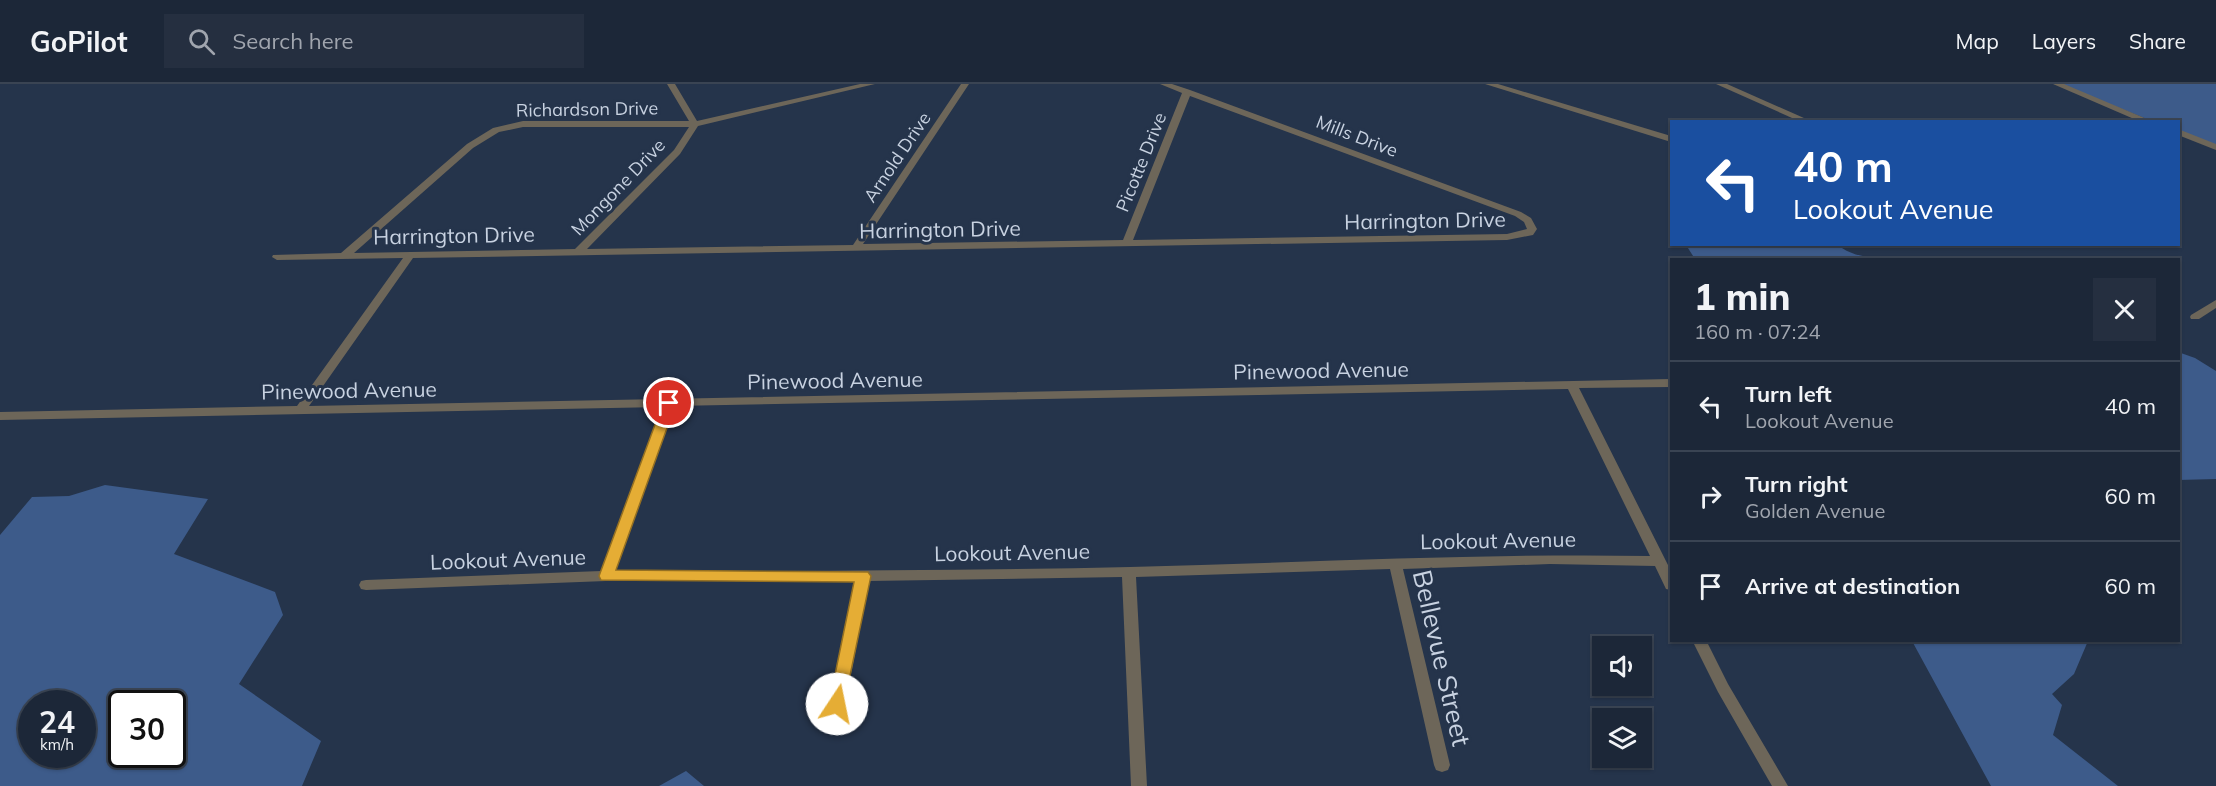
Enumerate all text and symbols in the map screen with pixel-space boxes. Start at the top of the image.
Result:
search box [164,14,584,68]
text: GoPilot [30,24,128,59]
icon: search [185,25,218,58]
text: Search here [233,27,354,55]
text: Map [1956,28,1999,54]
text: Layers [2032,28,2096,54]
text: Share [2129,28,2186,54]
street label: Richardson Drive [516,96,658,122]
street label: Arnold Drive [858,108,936,206]
street label: Picotte Drive [1111,109,1171,215]
street label: Mills Drive [1313,110,1401,162]
street label: Mongone Drive [566,134,670,240]
text: 40 m [1793,140,1893,193]
icon: left [1694,144,1772,222]
text: Lookout Avenue [1793,192,1994,226]
street label: Harrington Drive [1344,206,1506,234]
street label: Harrington Drive [859,215,1021,243]
street label: Harrington Drive [373,221,535,249]
text: 1 min [1694,274,1790,319]
button: close [2093,278,2156,341]
text: 160 m · 07:24 [1694,319,1820,344]
street label: Pinewood Avenue [1233,355,1409,385]
street label: Pinewood Avenue [747,365,923,395]
street label: Pinewood Avenue [261,375,437,405]
pin [643,377,694,428]
text: Turn left [1745,380,1832,408]
icon: arrive [652,386,685,419]
icon: left [1694,390,1727,423]
text: 40 m [2105,392,2156,420]
text: Lookout Avenue [1745,408,1894,433]
text: Turn right [1745,470,1848,498]
icon: right [1694,480,1727,513]
text: 60 m [2105,482,2156,510]
text: Golden Avenue [1745,498,1885,523]
street label: Lookout Avenue [1420,526,1576,554]
street label: Lookout Avenue [934,538,1090,566]
street label: Lookout Avenue [430,543,586,575]
street label: Bellevue Street [1406,567,1478,749]
icon: arrive [1694,570,1727,603]
text: Arrive at destination [1745,572,1960,600]
text: 60 m [2105,572,2156,600]
map controls [1592,636,1652,768]
button: sound [1592,636,1652,696]
position arrow [805,672,869,736]
speed limit sign: 30 [108,690,186,768]
text: 24 [39,703,75,741]
button: layers [1592,708,1652,768]
text: km/h [40,735,74,754]

